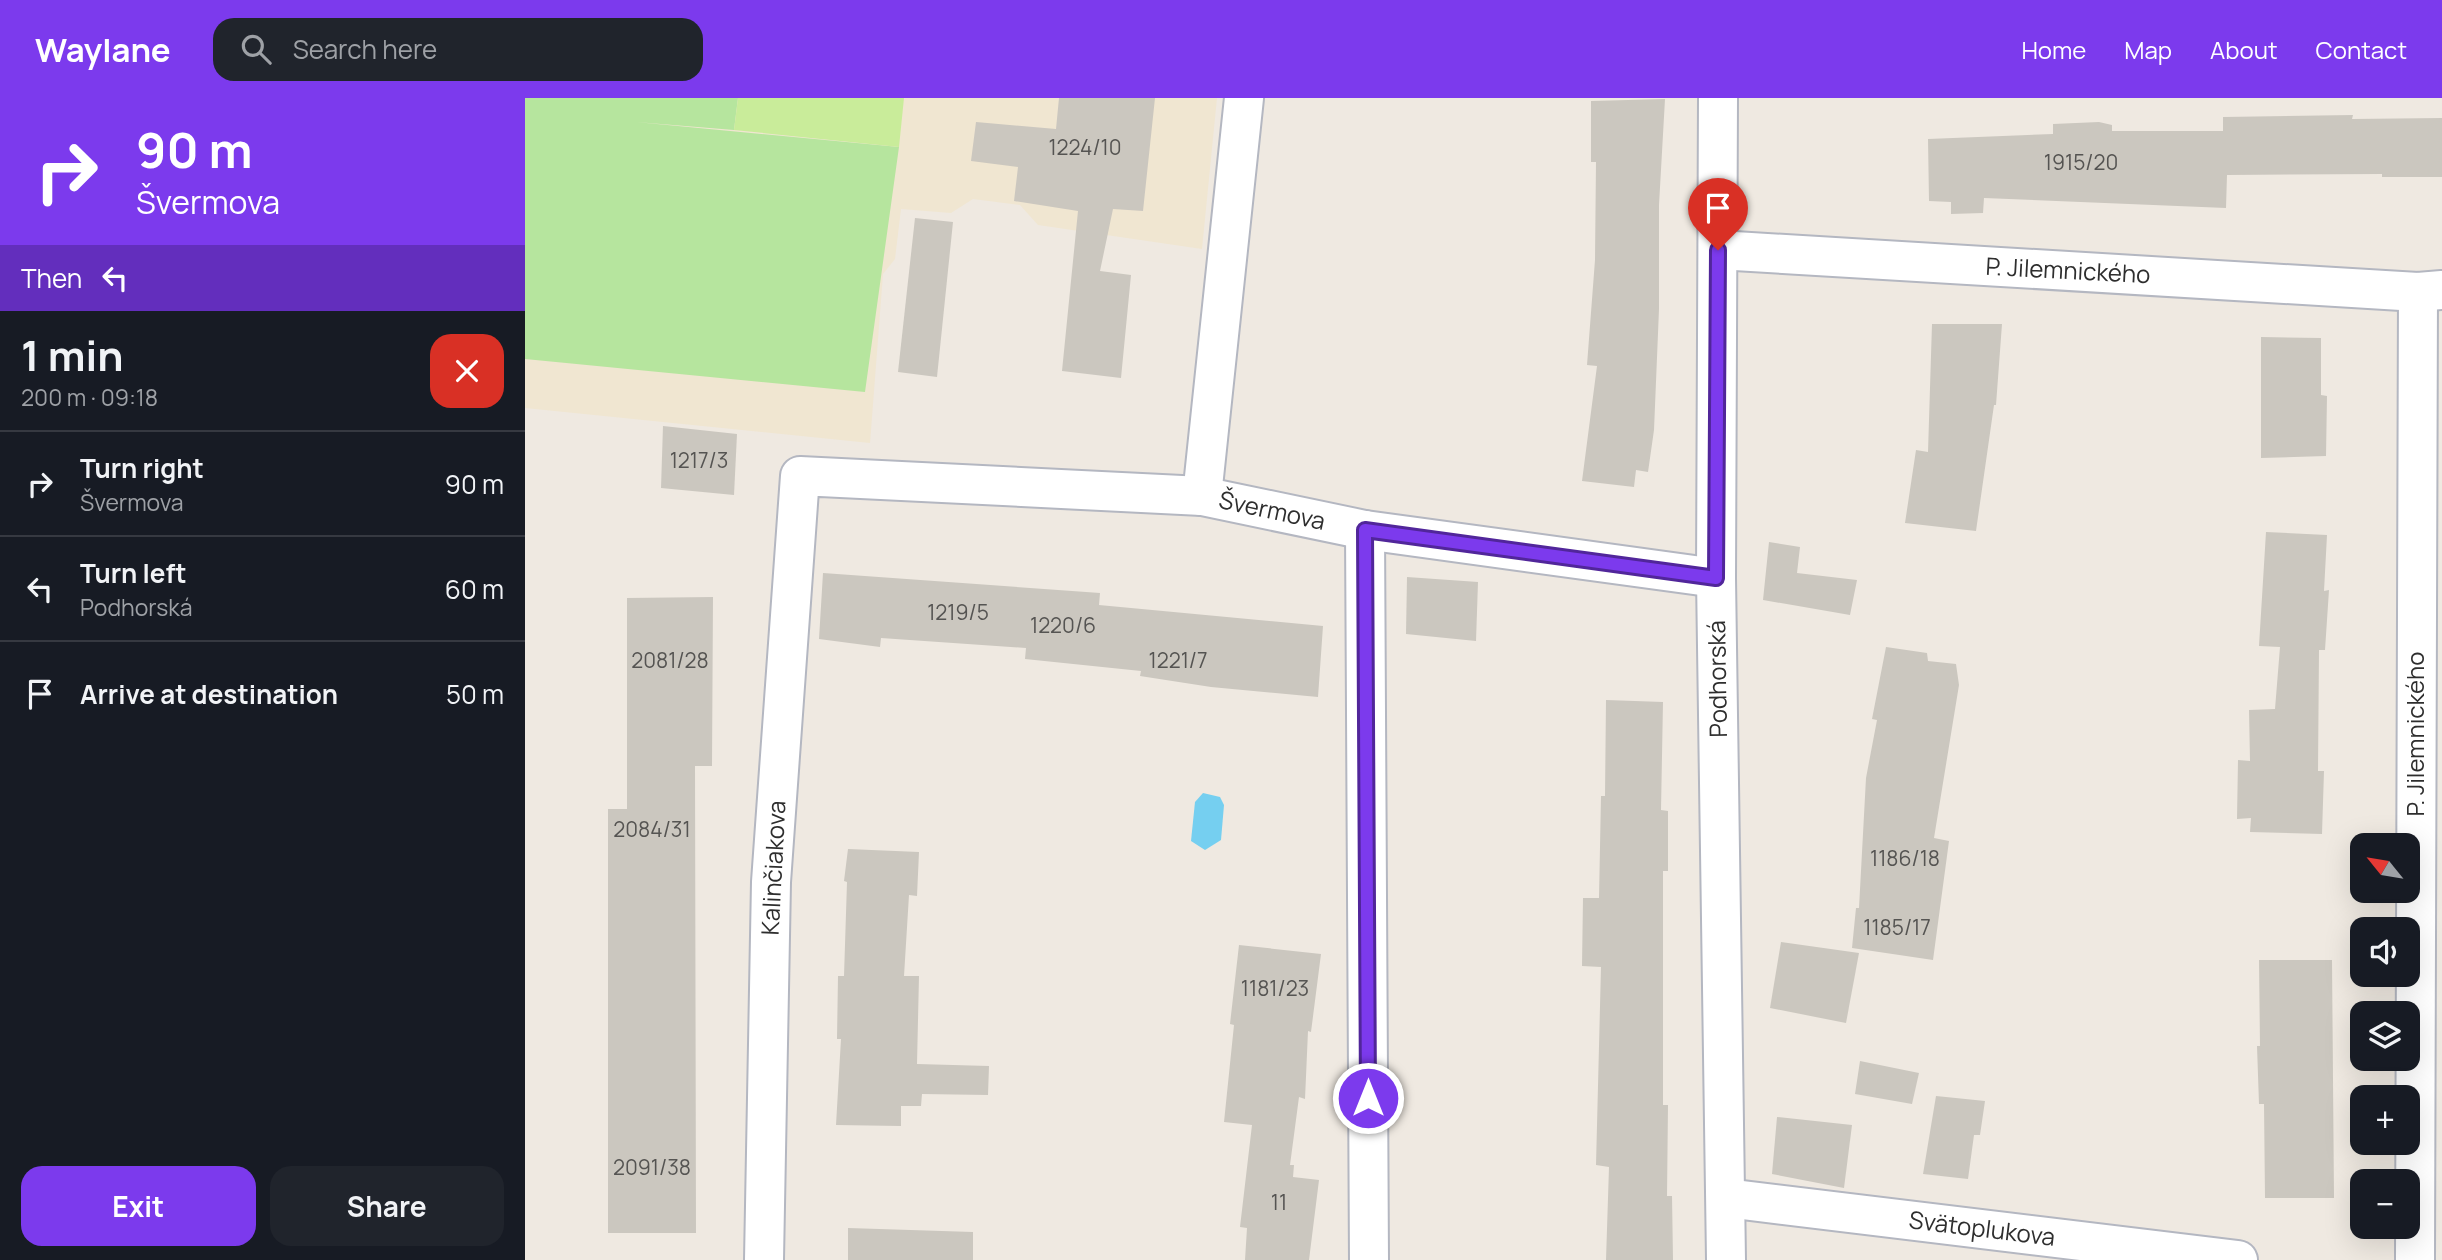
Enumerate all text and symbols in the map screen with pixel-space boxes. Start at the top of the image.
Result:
search box [213,18,703,81]
text: Waylane [35,27,171,72]
icon: search [237,30,275,68]
text: Search here [293,31,437,67]
text: Home [2021,33,2086,66]
text: Map [2124,33,2172,66]
text: About [2210,33,2278,66]
text: Contact [2316,33,2407,66]
text: 90 m [136,116,253,183]
icon: right [21,126,112,217]
house number: 1224/10 [1048,133,1122,161]
house number: 1915/20 [2044,148,2118,176]
pin [1688,178,1748,250]
text: Švermova [136,180,280,224]
icon: arrive [1699,189,1737,227]
street label: P. Jilemnického [1985,249,2151,290]
icon: left [96,259,134,297]
text: Then [21,260,82,296]
text: 1 min [21,326,124,384]
button: close [430,334,504,408]
text: 200 m · 09:18 [21,381,158,413]
house number: 1217/3 [670,446,728,474]
text: Turn right [80,450,204,486]
icon: right [21,465,59,503]
text: 90 m [445,466,504,502]
street label: Švermova [1216,482,1329,537]
text: Švermova [80,486,183,518]
text: Turn left [80,555,187,591]
icon: left [21,570,59,608]
text: 60 m [445,571,504,607]
text: Podhorská [80,591,192,623]
house number: 1219/5 [927,598,989,626]
house number: 1220/6 [1030,611,1096,639]
street label: Podhorská [1699,620,1734,738]
house number: 2081/28 [631,646,709,674]
house number: 1221/7 [1149,646,1208,674]
street label: P. Jilemnického [2398,652,2431,816]
icon: arrive [21,675,59,713]
text: Arrive at destination [80,676,338,712]
text: 50 m [446,676,504,712]
street label: Kalinčiakova [752,800,793,936]
house number: 2084/31 [613,815,691,843]
north arrow [2350,833,2420,903]
map controls [2350,833,2420,1239]
house number: 1186/18 [1870,844,1940,872]
house number: 1185/17 [1863,913,1931,941]
button: sound [2350,917,2420,987]
house number: 1181/23 [1241,974,1309,1002]
button: layers [2350,1001,2420,1071]
position arrow [1331,1061,1405,1135]
button: + [2350,1085,2420,1155]
house number: 2091/38 [613,1153,691,1181]
button: Exit [21,1166,256,1246]
button: Share [270,1166,504,1246]
button: − [2350,1169,2420,1239]
house number: 11 [1271,1188,1287,1216]
street label: Svätoplukova [1907,1202,2057,1253]

